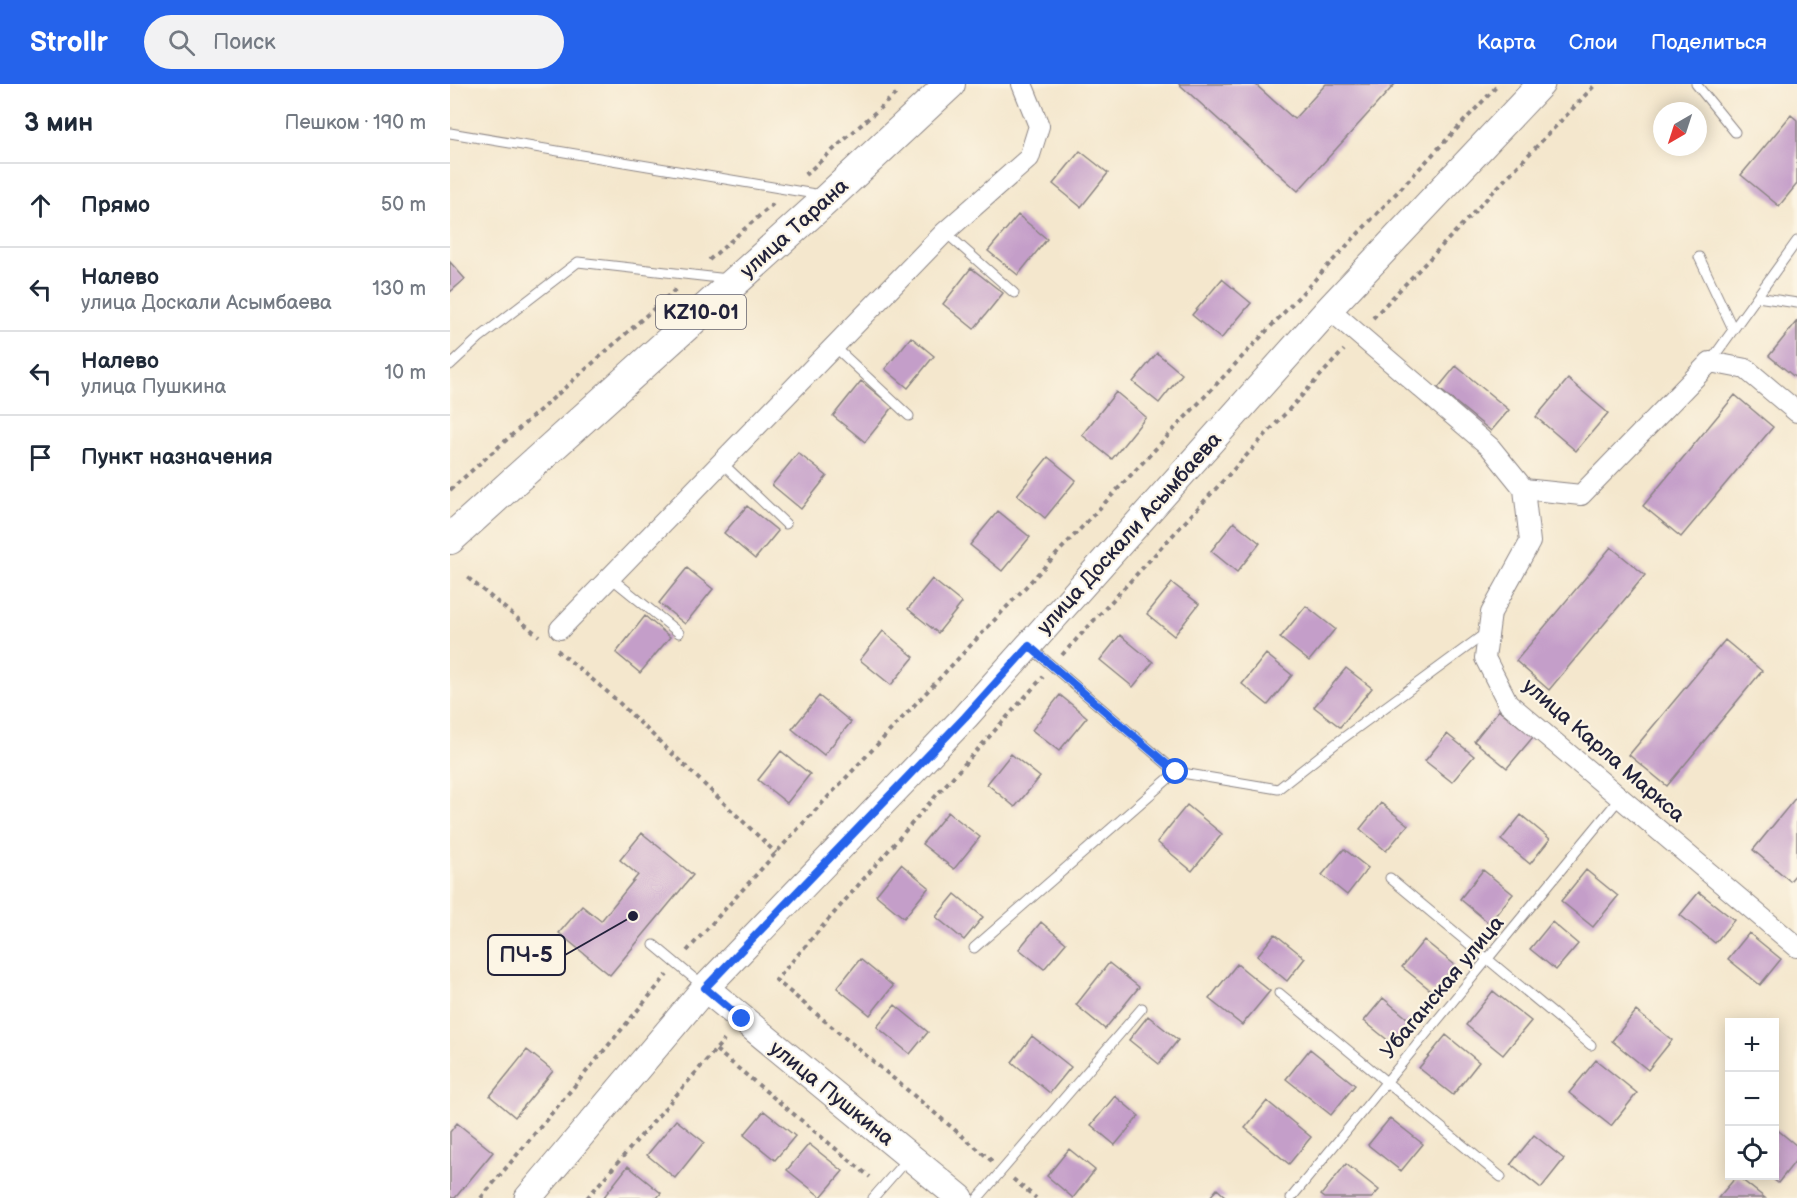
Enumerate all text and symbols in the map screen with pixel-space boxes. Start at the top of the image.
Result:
search box [144,15,564,69]
text: Strollr [30,26,108,59]
icon: search [165,26,198,59]
text: Поиск [213,29,276,56]
text: Карта [1477,30,1536,55]
text: Слои [1569,30,1618,55]
text: Поделиться [1651,30,1767,55]
north arrow [1653,102,1707,156]
text: 3 мин [24,108,93,139]
text: Пешком · 190 m [285,111,426,135]
street label: улица Тарана [735,173,854,283]
icon: ahead [24,189,57,222]
text: Прямо [81,192,150,219]
text: 50 m [381,193,426,217]
text: Налево [81,264,159,291]
icon: left [24,273,57,306]
text: 130 m [372,277,426,301]
text: улица Доскали Асымбаева [81,291,332,315]
road number: KZ10-01 [656,295,746,329]
text: Налево [81,348,159,375]
icon: left [24,357,57,390]
text: 10 m [385,361,426,385]
text: улица Пушкина [81,375,226,399]
street label: улица Доскали Асымбаева [1032,427,1227,640]
icon: arrive [24,441,57,474]
text: Пункт назначения [81,444,273,471]
street label: улица Карла Маркса [1517,673,1690,828]
route start [1162,758,1188,784]
street label: Убаганская улица [1375,910,1510,1064]
callout: ПЧ-5 [488,935,565,975]
text: ПЧ-5 [499,942,553,969]
route end [728,1005,754,1031]
map controls [1725,1018,1779,1180]
button: + [1725,1018,1779,1072]
street label: улица Пушкина [765,1036,899,1151]
button: − [1725,1072,1779,1126]
button: locate [1725,1126,1779,1180]

